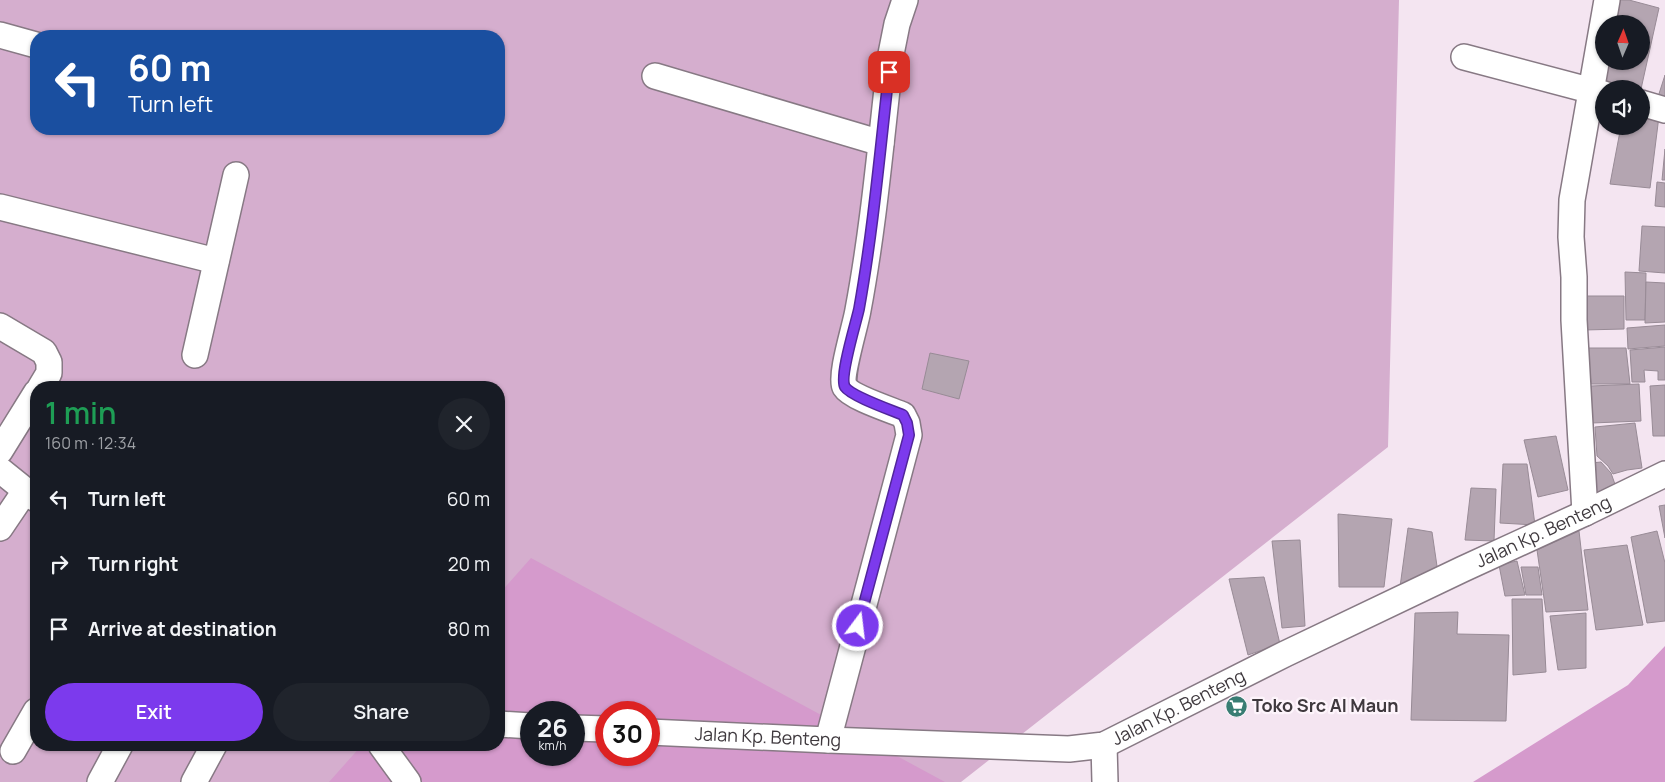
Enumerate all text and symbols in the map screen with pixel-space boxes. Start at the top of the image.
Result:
north arrow [1595,15,1650,70]
map controls [1595,15,1650,135]
text: 60 m [128,44,211,92]
icon: left [45,50,110,115]
pin [868,51,910,93]
icon: arrive [875,58,903,86]
button: sound [1595,80,1650,135]
text: Turn left [128,89,213,119]
text: 1 min [45,392,117,433]
button: close [438,398,490,450]
text: 160 m · 12:34 [45,432,136,454]
icon: left [45,485,73,513]
text: Turn left [88,486,166,512]
text: 60 m [447,486,490,512]
street label: Jalan Kp. Benteng [1471,489,1615,573]
icon: right [45,550,73,578]
text: Turn right [88,551,178,577]
text: 20 m [448,551,490,577]
position arrow [831,599,883,651]
icon: arrive [45,615,73,643]
text: Arrive at destination [88,616,277,642]
text: 80 m [447,616,490,642]
street label: Jalan Kp. Benteng [1107,663,1249,750]
button: Exit [45,683,263,741]
button: Share [273,683,490,741]
place label: Toko Src Al Maun [1252,693,1399,717]
supermarket icon: Toko Src Al Maun [1224,694,1248,718]
speed limit sign: 30 [595,701,660,766]
text: 26 [537,710,568,745]
street label: Jalan Kp. Benteng [694,721,842,751]
text: km/h [539,737,566,754]

